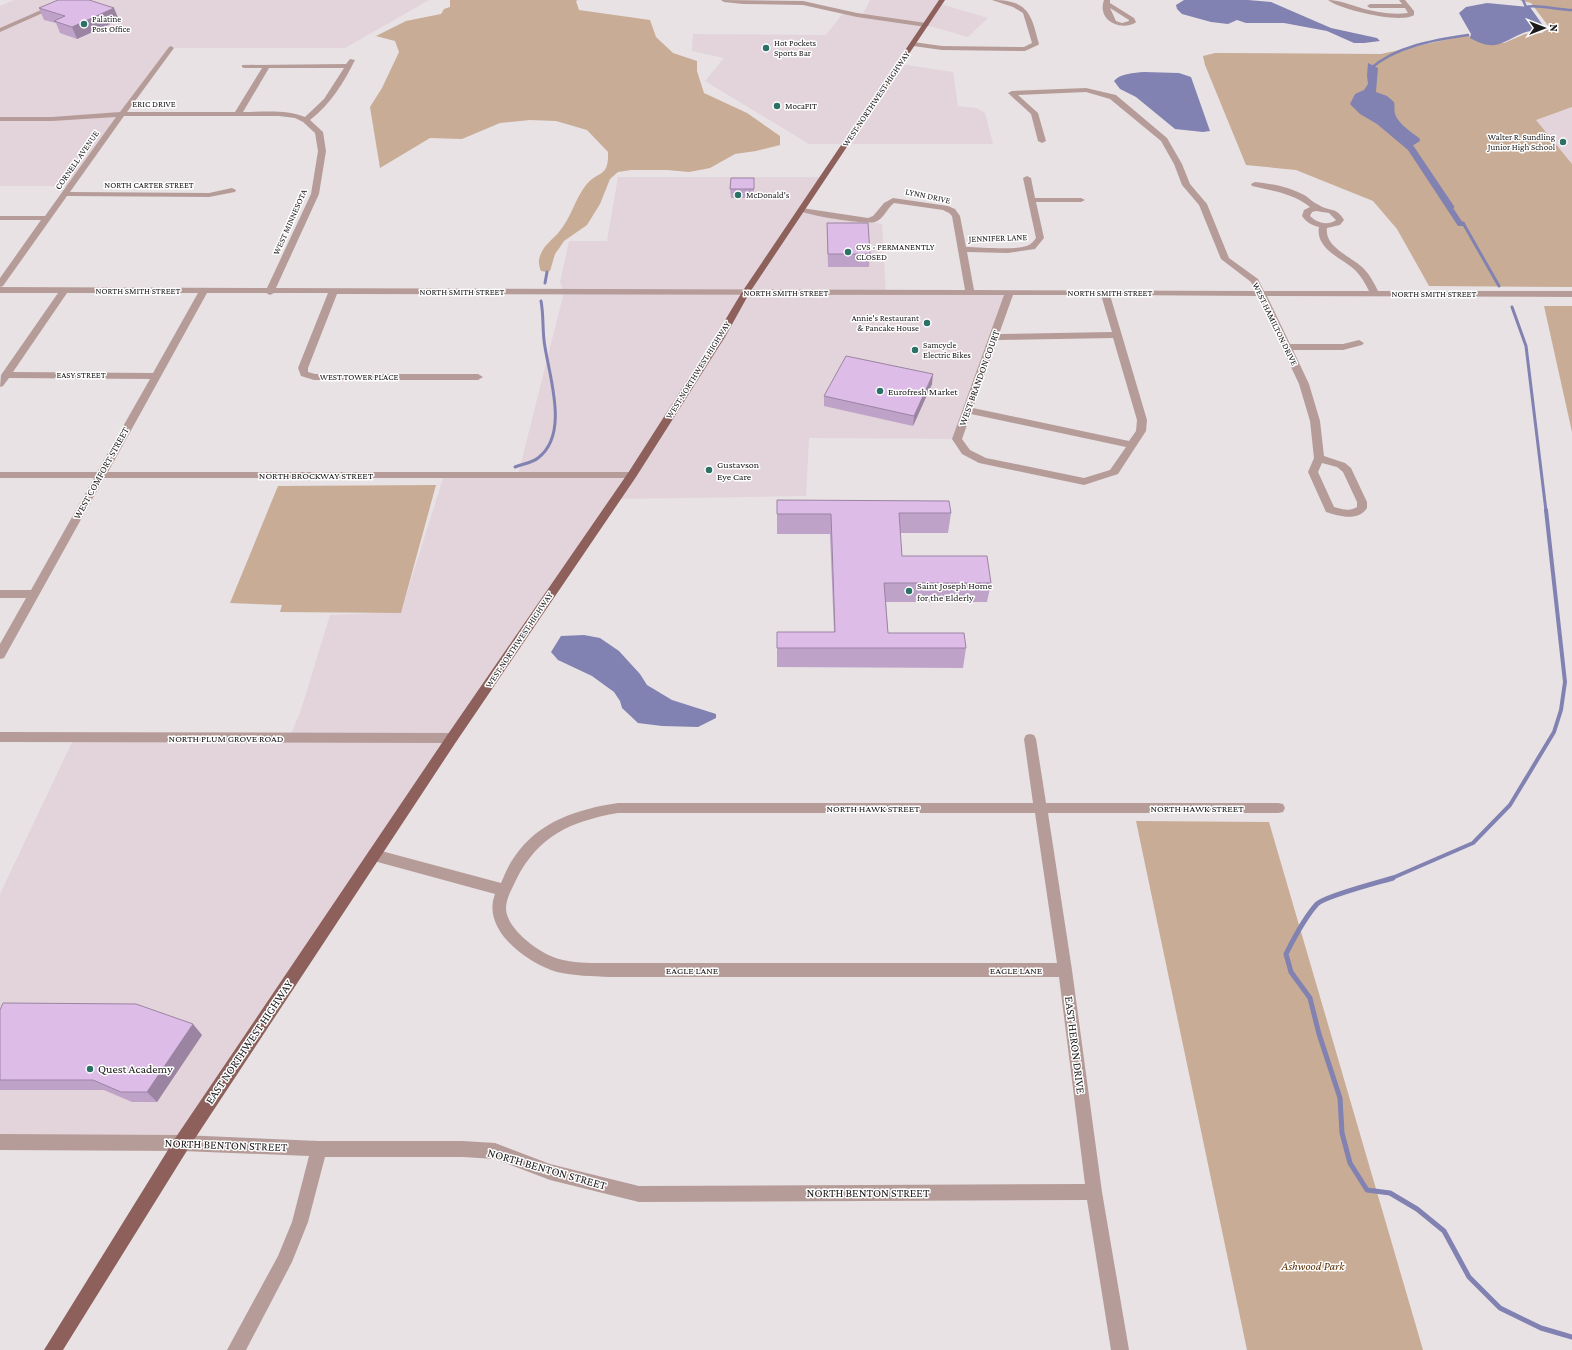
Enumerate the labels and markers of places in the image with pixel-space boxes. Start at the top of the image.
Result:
place label: Palatine Post Office [92,14,130,34]
marker: Palatine Post Office [79,19,89,29]
place label: Hot Pockets Sports Bar [774,38,817,58]
marker: Hot Pockets Sports Bar [761,43,771,53]
marker: MocaFIT [772,101,782,111]
place label: MocaFIT [785,101,817,111]
place label: Walter R. Sundling Junior High School [1487,132,1556,152]
marker: Walter R. Sundling Junior High School [1558,137,1568,147]
marker: McDonald's [733,190,743,200]
place label: McDonald's [746,190,790,200]
place label: CVS - PERMANENTLY CLOSED [856,242,935,262]
marker: CVS - PERMANENTLY CLOSED [843,247,853,257]
place label: Annie's Restaurant & Pancake House [851,313,920,333]
marker: Annie's Restaurant & Pancake House [922,318,932,328]
place label: Samcycle Electric Bikes [923,340,971,360]
marker: Samcycle Electric Bikes [910,345,920,355]
marker: Eurofresh Market [875,386,885,396]
place label: Eurofresh Market [888,386,958,397]
place label: Gustavson Eye Care [717,459,760,482]
marker: Gustavson Eye Care [704,465,714,475]
place label: Saint Joseph Home for the Elderly [917,580,993,603]
marker: Saint Joseph Home for the Elderly [904,586,914,596]
place label: Quest Academy [98,1062,173,1076]
marker: Quest Academy [85,1064,95,1074]

